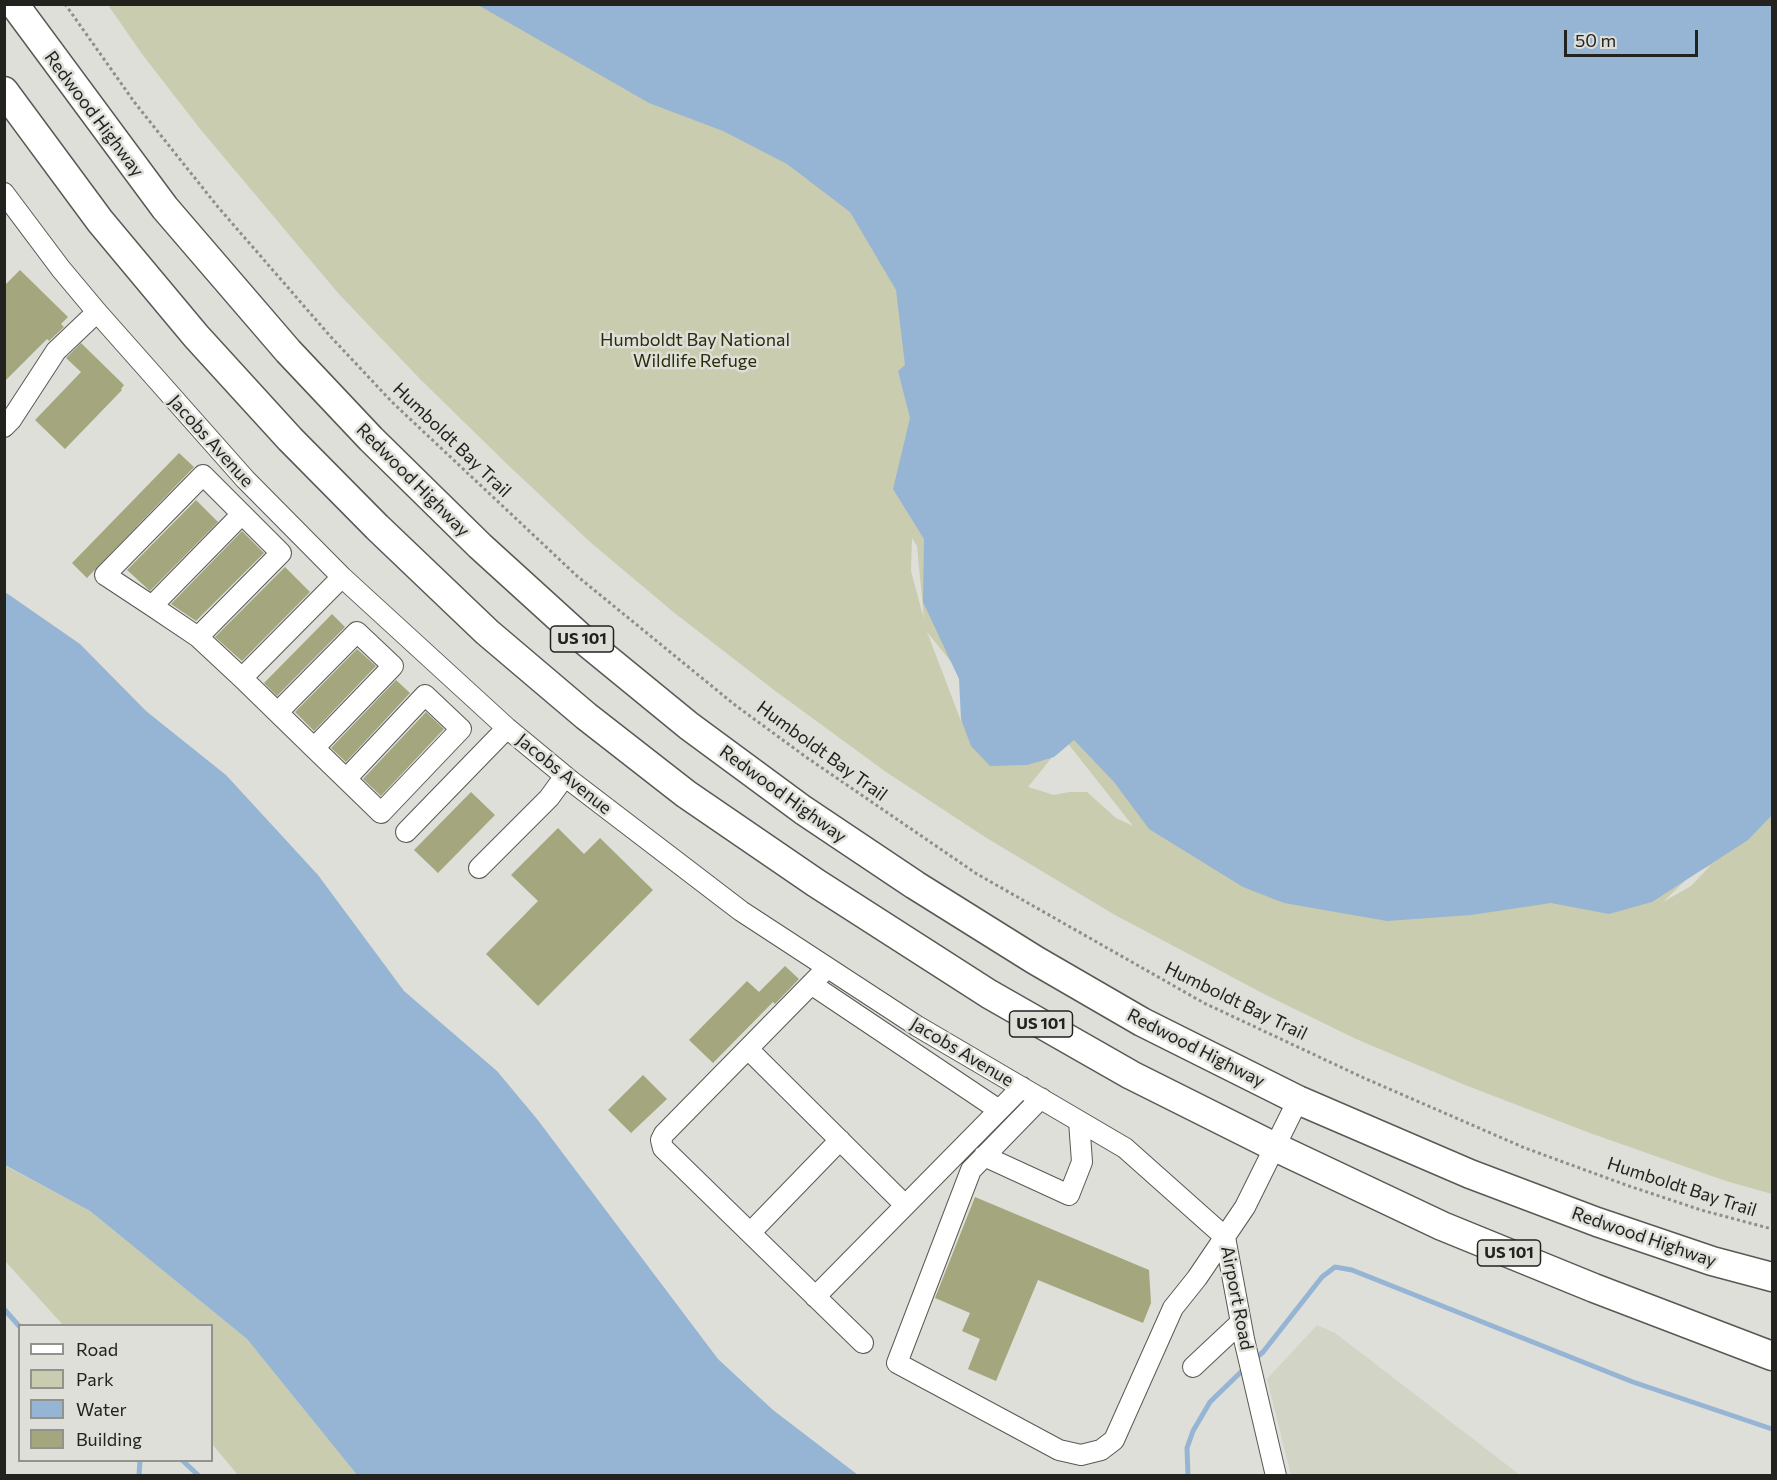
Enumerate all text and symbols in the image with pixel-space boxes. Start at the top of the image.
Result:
scale bar [1567,18,1700,56]
text: 50 m [1575,29,1616,51]
street label: Redwood Highway [40,47,148,181]
park label: Humboldt Bay National Wildlife Refuge [600,329,790,372]
street label: Humboldt Bay Trail [389,378,515,502]
street label: Jacobs Avenue [164,391,258,491]
street label: Redwood Highway [352,419,474,541]
road number: US 101 [550,626,614,652]
street label: Humboldt Bay Trail [753,697,891,805]
street label: Jacobs Avenue [512,729,616,819]
street label: Redwood Highway [715,741,851,847]
street label: Humboldt Bay Trail [1161,957,1311,1045]
street label: Redwood Highway [1124,1004,1268,1092]
road number: US 101 [1010,1011,1072,1037]
street label: Jacobs Avenue [907,1013,1017,1091]
street label: Humboldt Bay Trail [1605,1153,1759,1221]
street label: Redwood Highway [1569,1202,1719,1272]
road number: US 101 [1478,1240,1540,1266]
street label: Airport Road [1216,1244,1258,1352]
legend [18,1324,213,1462]
text: Road [76,1338,118,1360]
text: Park [76,1368,114,1390]
text: Water [76,1398,127,1420]
text: Building [76,1428,142,1450]

